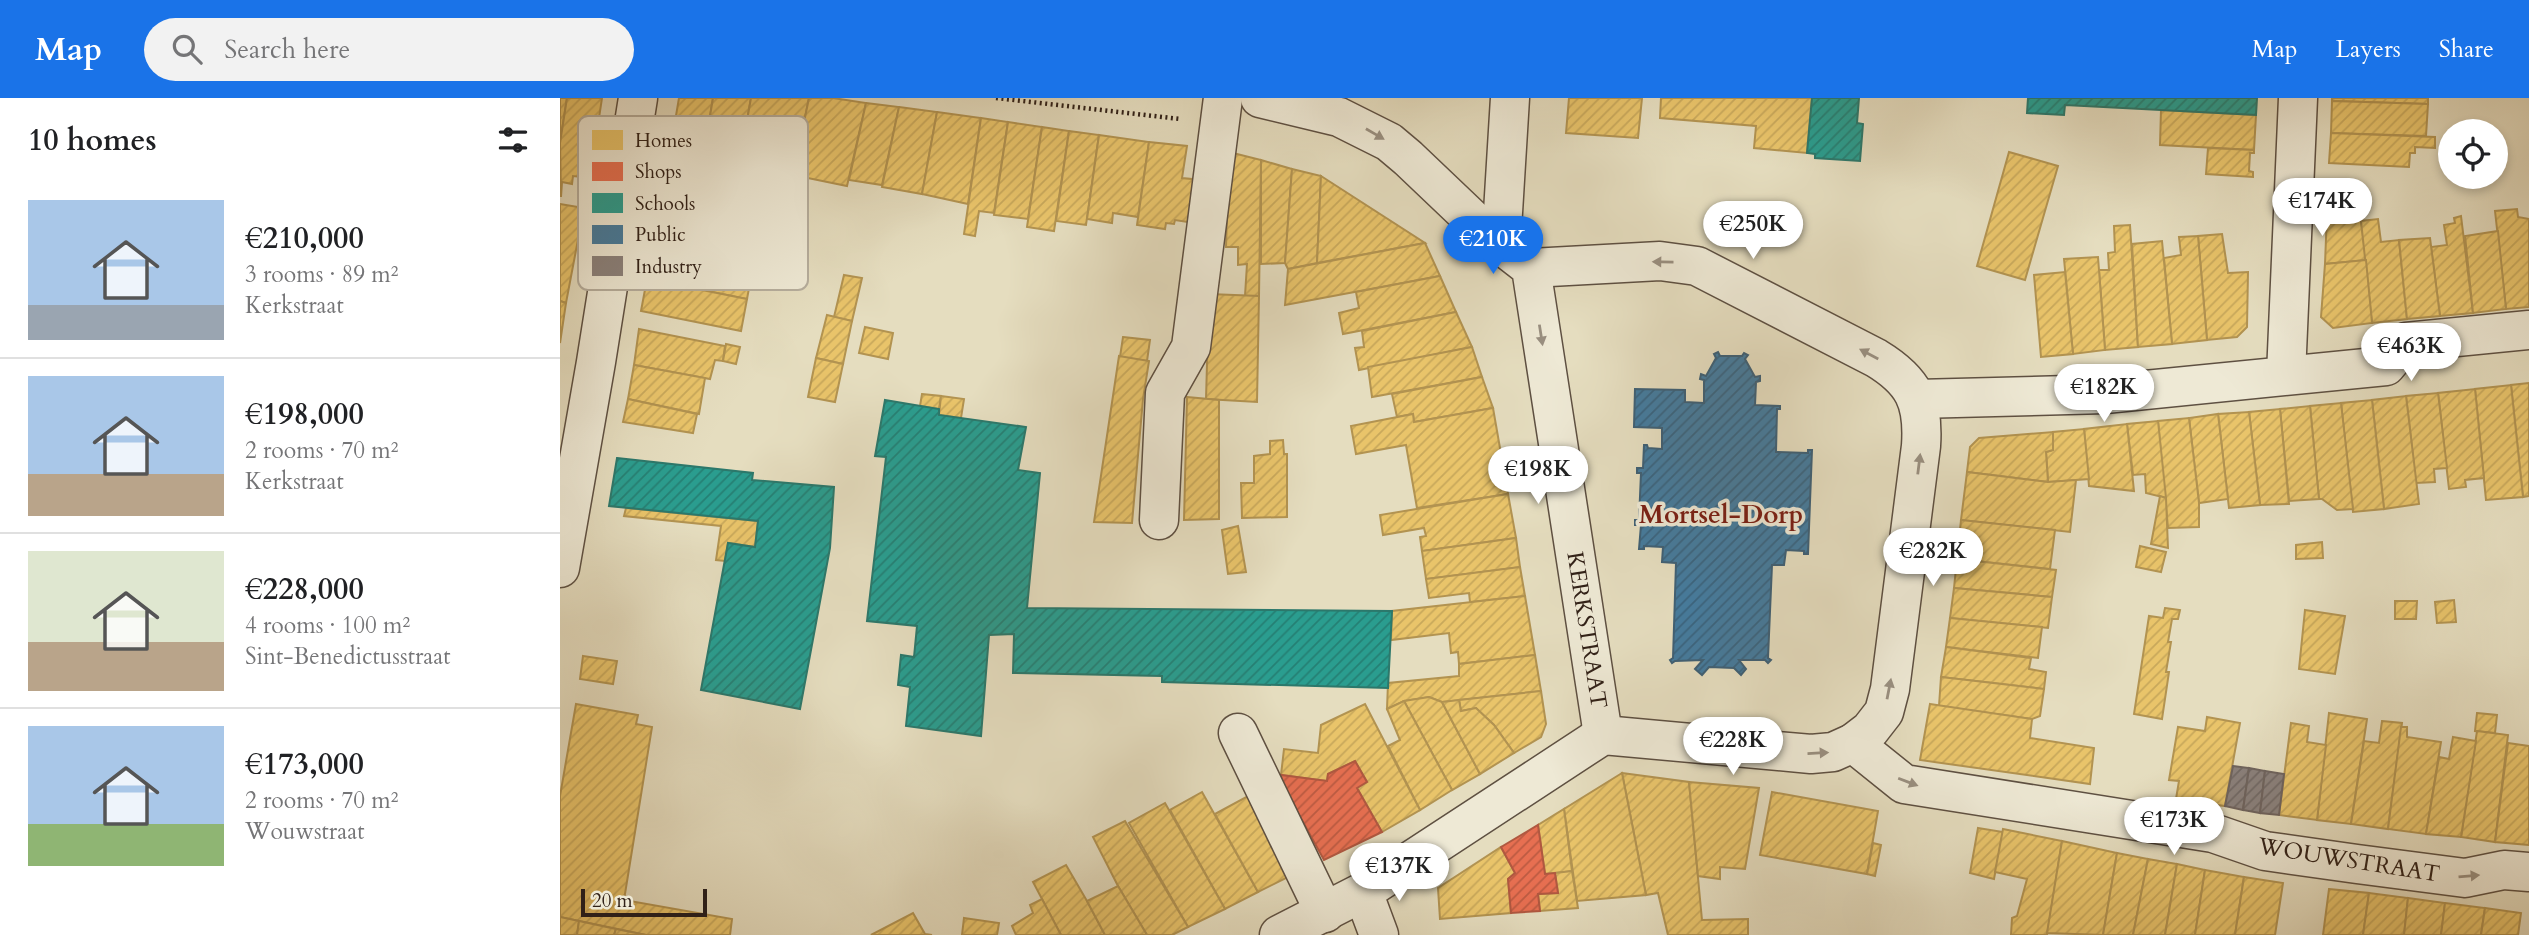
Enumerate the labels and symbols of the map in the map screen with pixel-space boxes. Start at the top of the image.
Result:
legend [578,116,808,290]
text: Homes [635,128,692,154]
one-way arrow [1365,128,1384,140]
text: Shops [635,159,682,185]
pin: €174K [2273,178,2371,238]
text: Schools [635,191,695,217]
pin: €250K [1704,202,1802,261]
pin: €210K [1444,216,1542,276]
text: Public [635,222,686,248]
text: Industry [635,254,702,280]
one-way arrow [1652,256,1674,268]
one-way arrow [1536,324,1547,346]
pin: €463K [2362,324,2460,383]
one-way arrow [1859,348,1878,360]
pin: €182K [2055,364,2153,424]
pin: €198K [1489,446,1587,506]
one-way arrow [1914,452,1925,474]
district label: Mortsel-Dorp [1639,497,1803,532]
pin: €282K [1884,528,1982,588]
street label: KERKSTRAAT [1559,549,1615,711]
one-way arrow [1884,678,1895,700]
pin: €228K [1684,718,1782,777]
one-way arrow [1807,747,1829,758]
one-way arrow [1898,777,1919,788]
pin: €173K [2125,798,2223,857]
street label: WOUWSTRAAT [2255,830,2442,890]
pin: €137K [1350,844,1448,903]
one-way arrow [2458,870,2480,881]
scale bar [581,886,707,918]

